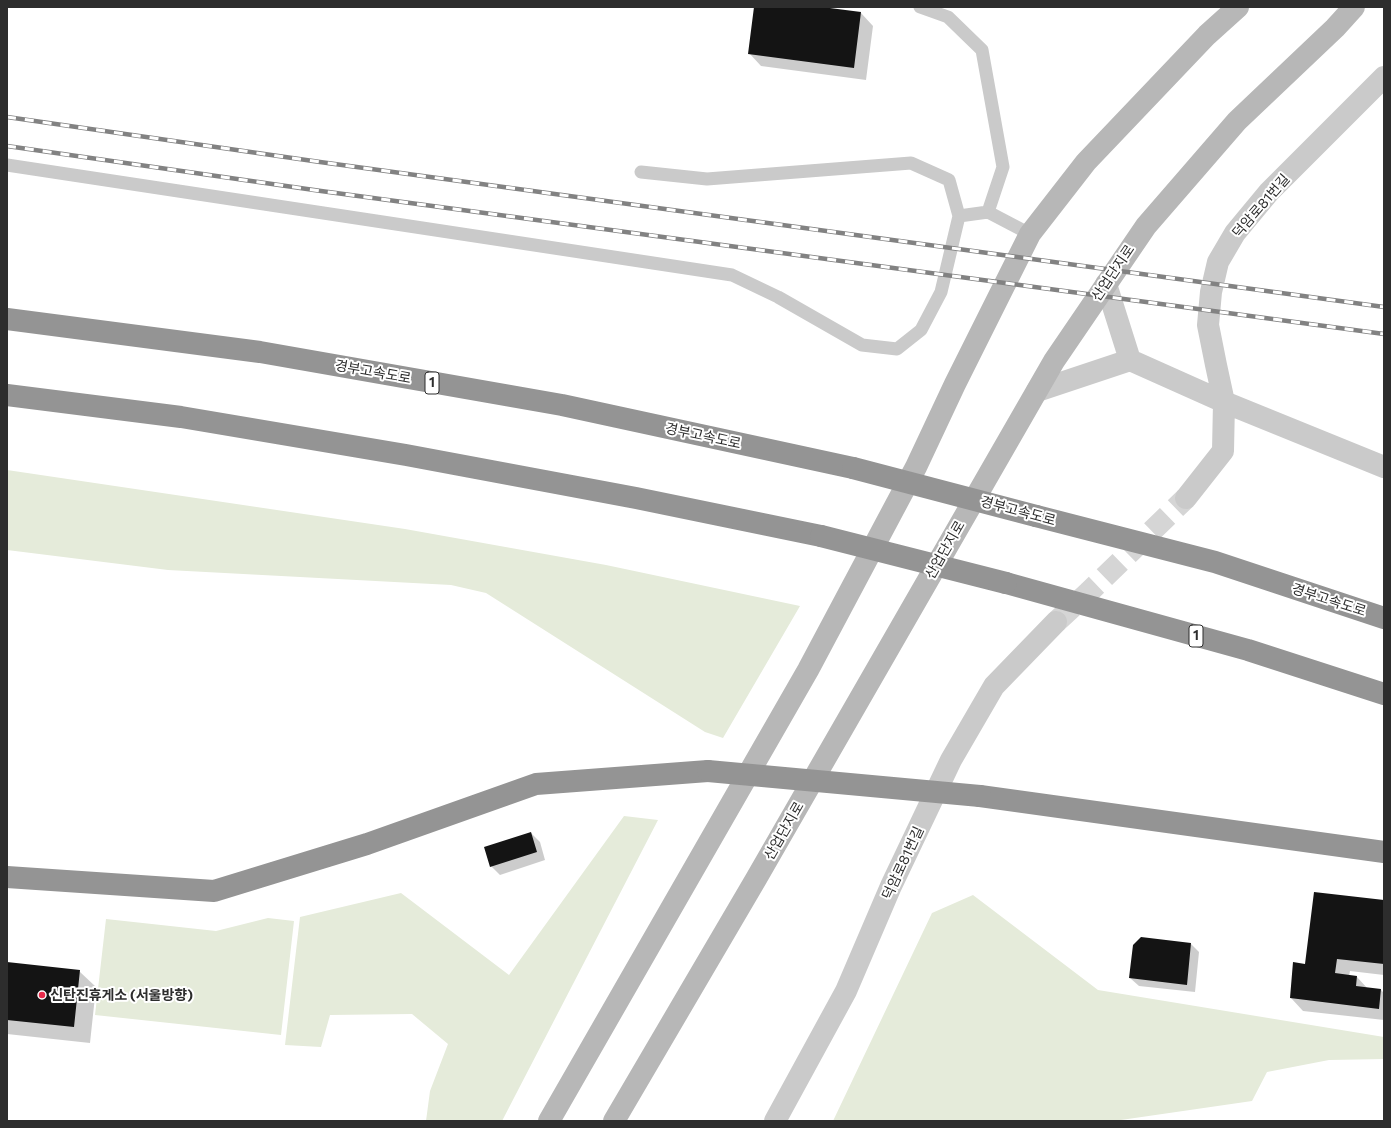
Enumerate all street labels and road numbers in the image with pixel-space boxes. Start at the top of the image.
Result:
street label: 덕암로81번길 [1229,171,1293,241]
street label: 산업단지로 [1088,242,1138,304]
street label: 경부고속도로 [333,357,413,387]
road number: 1 [425,372,439,394]
street label: 경부고속도로 [663,420,743,452]
street label: 경부고속도로 [979,493,1057,529]
street label: 산업단지로 [922,518,968,582]
street label: 경부고속도로 [1290,580,1368,620]
road number: 1 [1189,625,1203,647]
street label: 산업단지로 [761,799,807,863]
street label: 덕암로81번길 [879,824,927,902]

